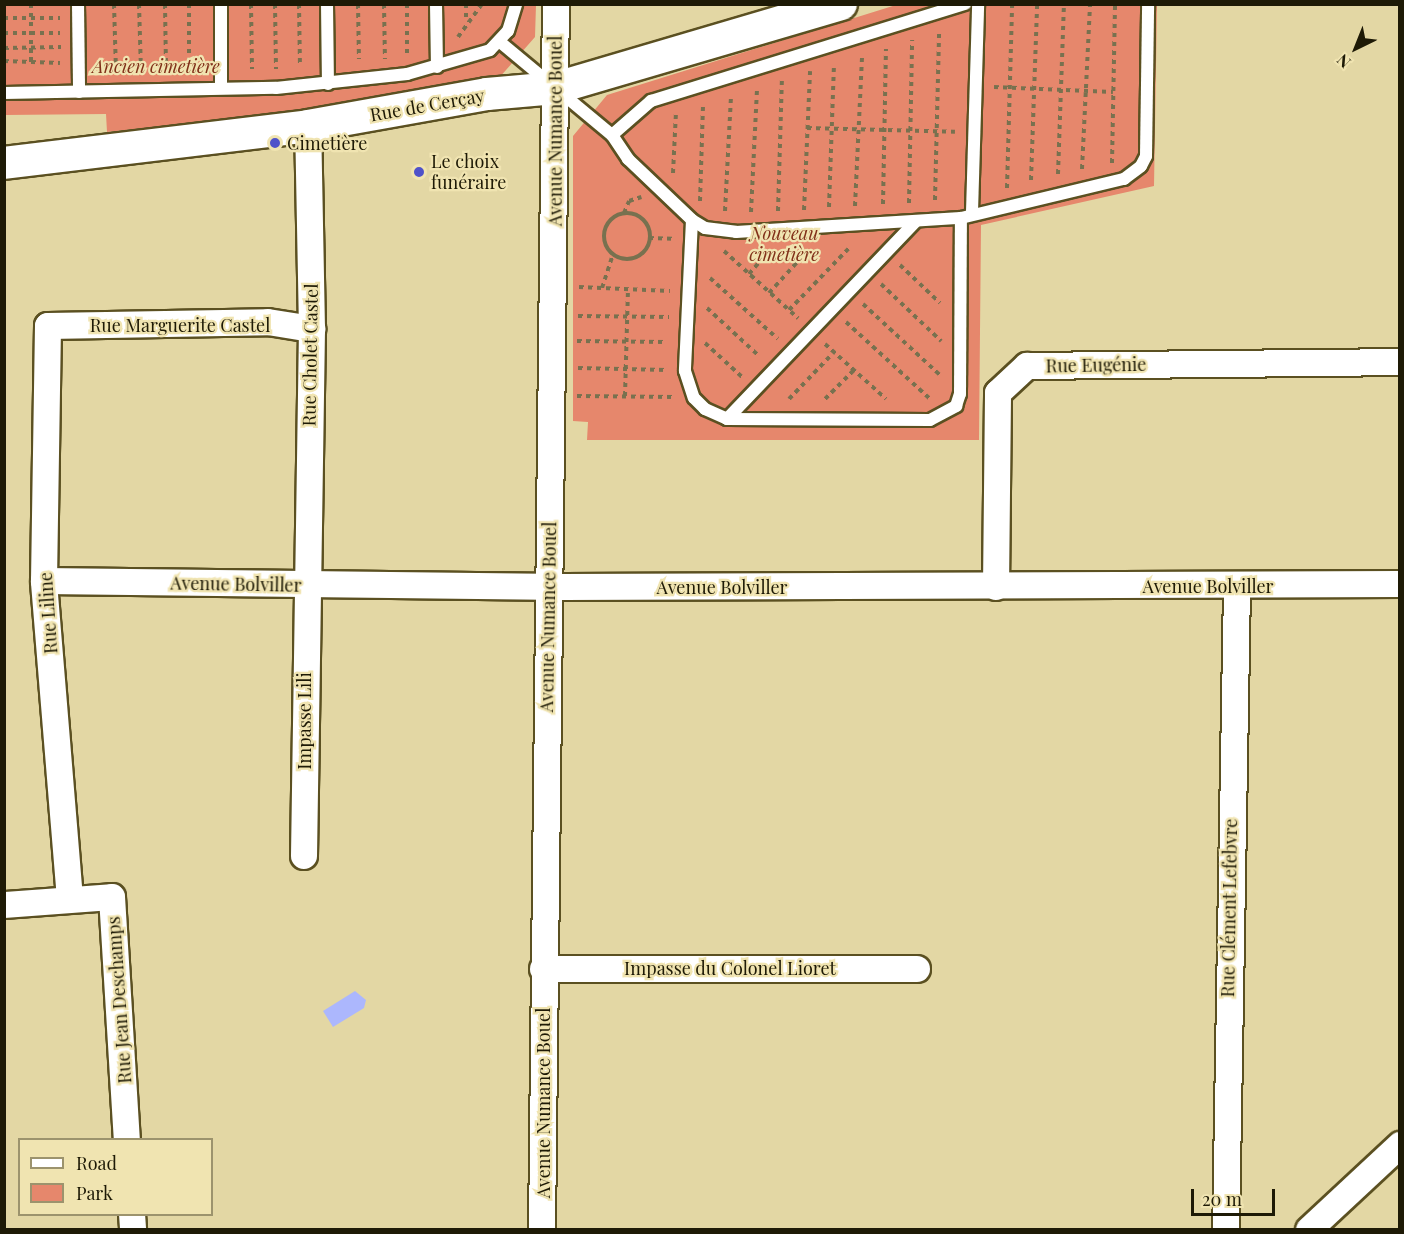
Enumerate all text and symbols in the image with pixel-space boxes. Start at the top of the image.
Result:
north arrow [1326,18,1386,78]
street label: Avenue Numance Bouel [544,36,566,226]
text: N [1332,50,1355,73]
park label: Ancien cimetière [92,55,220,77]
street label: Rue de Cerçay [368,84,486,126]
place label: Cimetière [287,132,367,154]
marker: Cimetière [268,136,282,150]
place label: Le choix funéraire [431,151,506,194]
marker: Le choix funéraire [412,165,426,179]
park label: Nouveau cimetière [749,223,819,266]
street label: Rue Cholet Castel [298,283,322,427]
street label: Rue Marguerite Castel [90,314,270,336]
street label: Rue Eugénie [1045,353,1147,377]
street label: Avenue Numance Bouel [536,522,560,712]
street label: Rue Liline [34,571,62,655]
street label: Avenue Bolviller [170,572,302,596]
street label: Avenue Bolviller [1142,575,1274,597]
street label: Avenue Bolviller [656,576,788,598]
street label: Impasse Lili [293,672,315,770]
street label: Rue Clément Lefebvre [1217,818,1241,998]
street label: Rue Jean Deschamps [102,916,136,1084]
street label: Impasse du Colonel Lioret [624,957,836,979]
street label: Avenue Numance Bouel [532,1008,554,1198]
legend [18,1138,213,1216]
text: Road [76,1151,117,1175]
scale bar [1194,1177,1278,1215]
text: Park [76,1181,113,1205]
text: 20 m [1202,1187,1242,1211]

